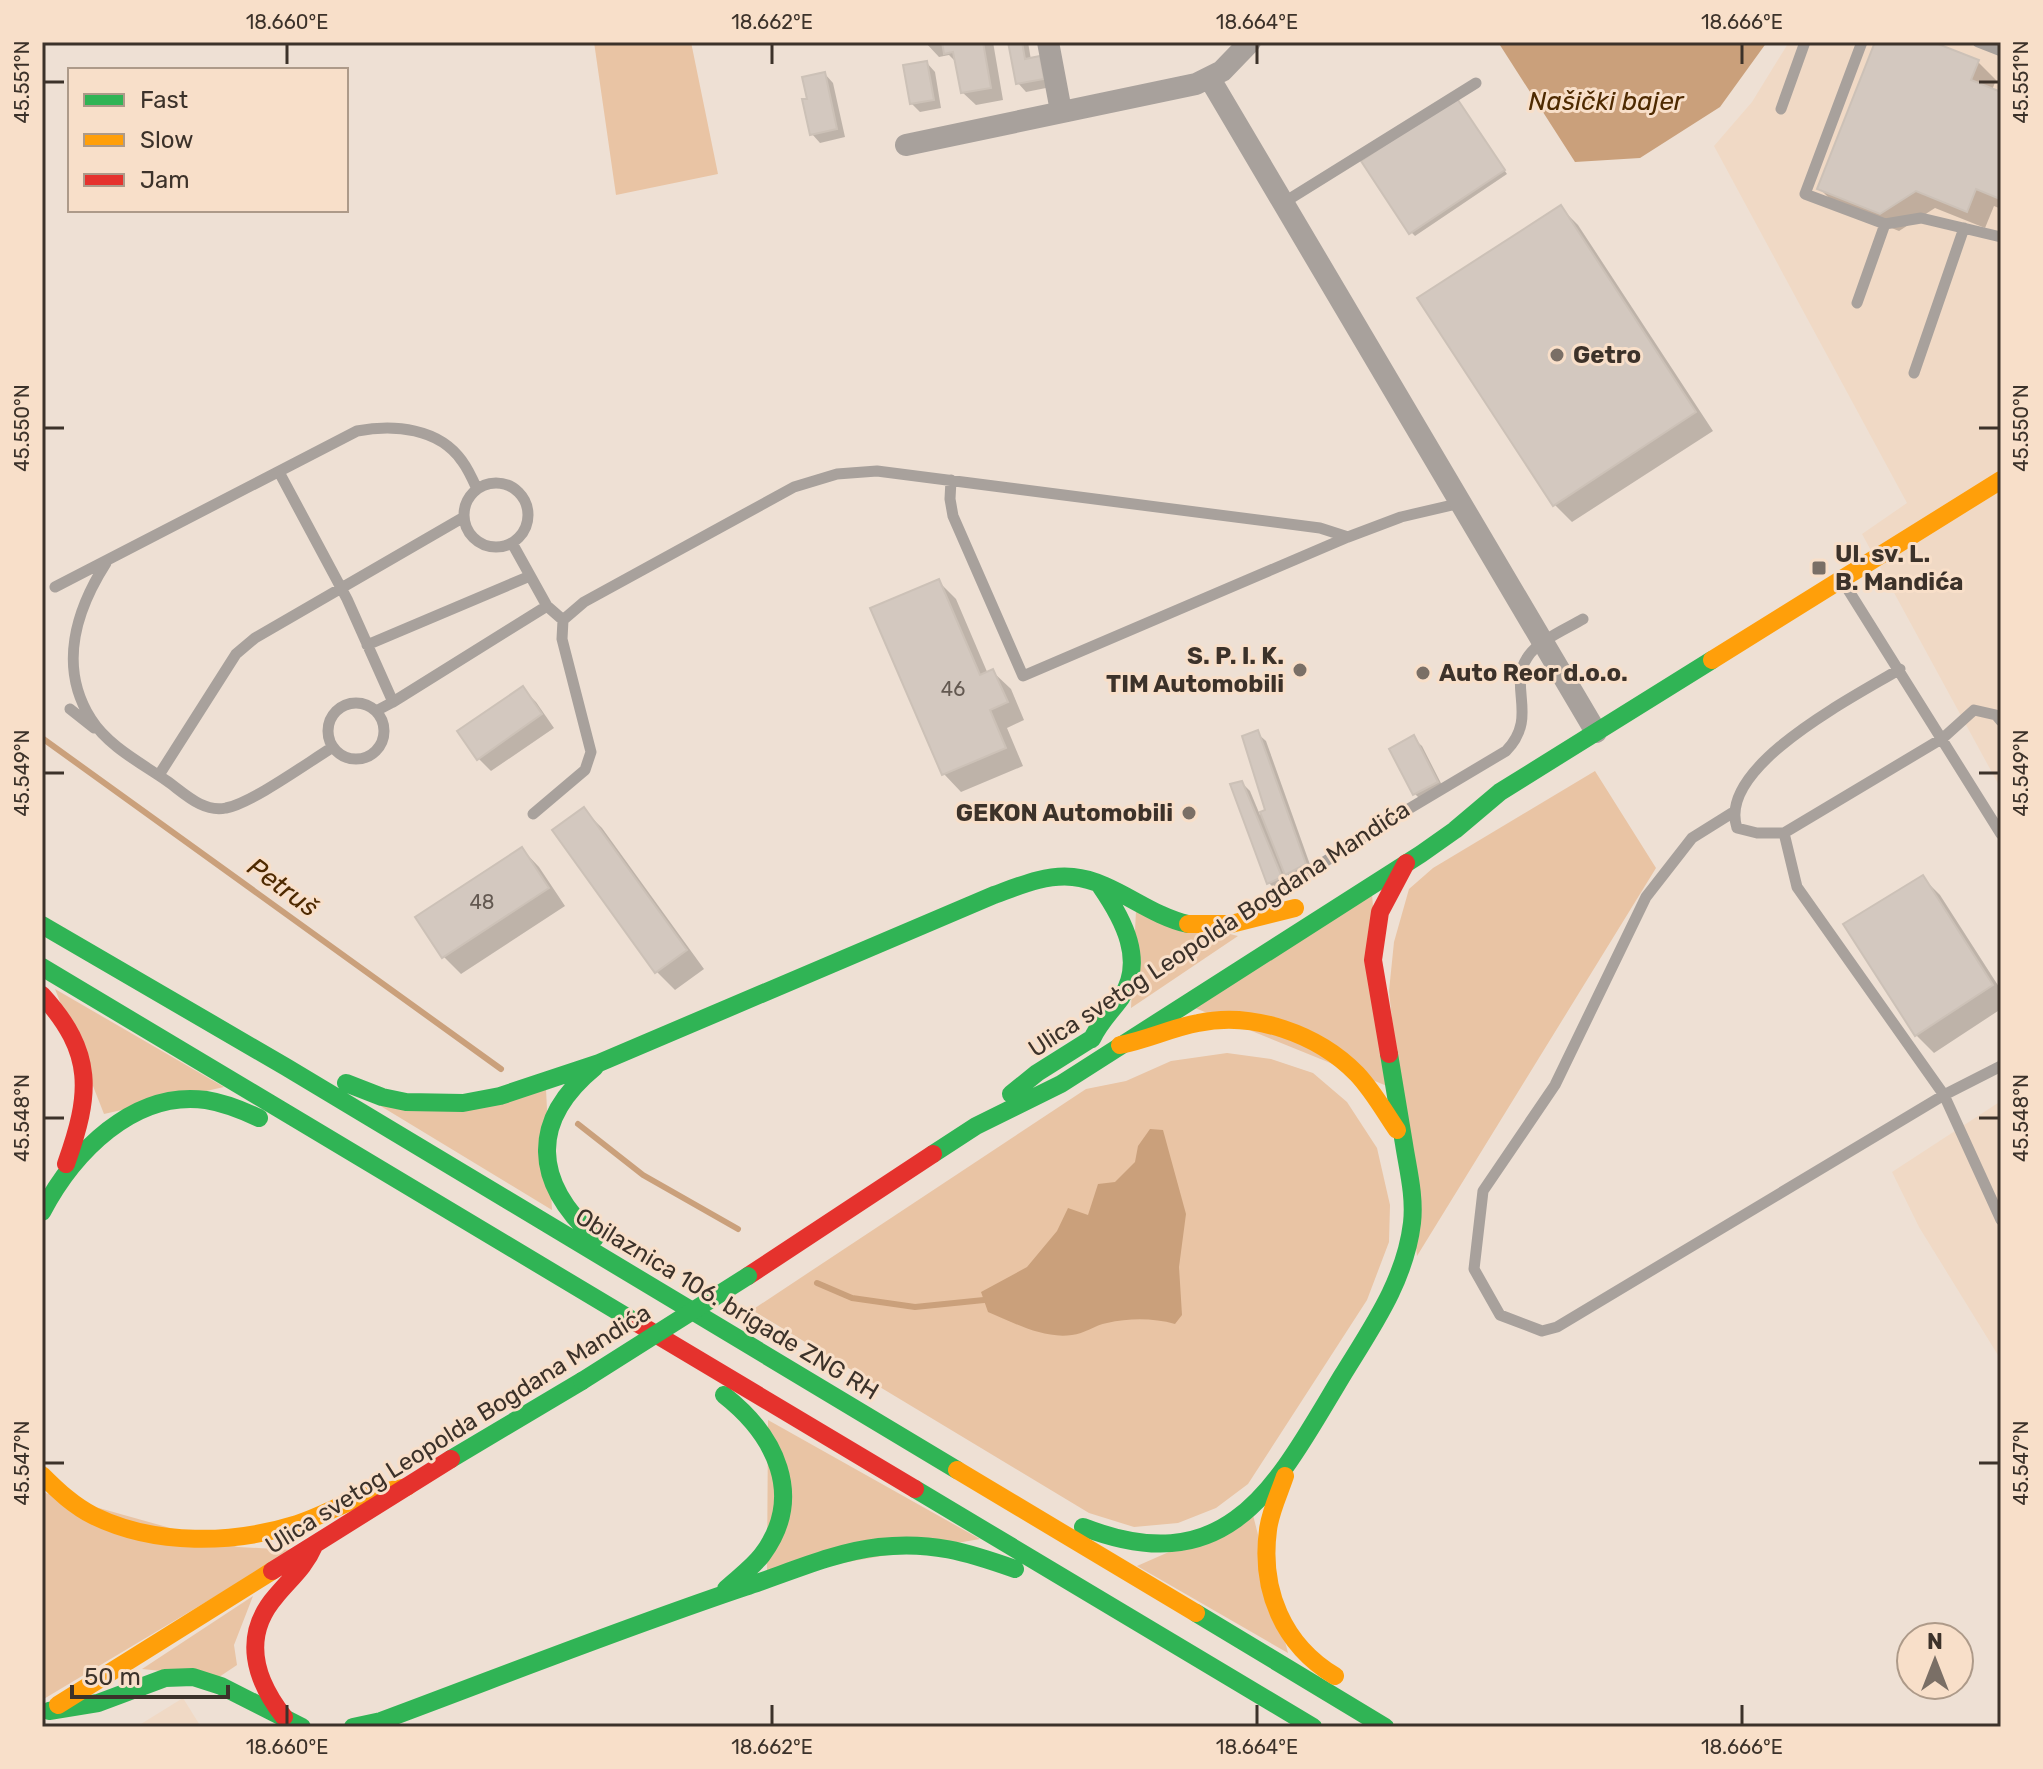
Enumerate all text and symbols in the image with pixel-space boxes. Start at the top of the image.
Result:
text: 18.660°E [246,10,328,34]
text: 18.662°E [731,10,813,34]
text: 18.664°E [1216,10,1298,34]
text: 18.666°E [1701,10,1783,34]
text: 45.551°N [10,41,34,123]
text: 45.551°N [2009,41,2033,123]
legend [68,68,348,212]
text: Fast [140,86,188,114]
water label: Našički bajer [1528,86,1685,117]
text: Slow [140,126,193,154]
text: Jam [140,166,190,194]
place label: Getro [1573,341,1641,369]
marker: Getro [1548,346,1566,364]
text: 45.550°N [10,384,34,472]
text: 45.550°N [2009,384,2033,472]
place label: Ul. sv. L. B. Mandića [1835,540,1964,596]
marker: Ul. sv. L. B. Mandića [1810,559,1828,577]
place label: S. P. I. K. TIM Automobili [1106,642,1284,698]
place label: Auto Reor d.o.o. [1439,659,1628,687]
marker: S. P. I. K. TIM Automobili [1291,661,1309,679]
marker: Auto Reor d.o.o. [1414,664,1432,682]
house number: 46 [941,677,965,701]
text: 45.549°N [10,730,34,816]
text: 45.549°N [2009,730,2033,816]
street label: Ulica svetog Leopolda Bogdana Mandića [1023,795,1415,1063]
place label: GEKON Automobili [956,799,1173,827]
marker: GEKON Automobili [1180,804,1198,822]
water label: Petruš [241,851,324,923]
house number: 48 [469,890,495,914]
text: 45.548°N [10,1074,34,1162]
text: 45.548°N [2009,1074,2033,1162]
street label: Obilaznica 106. brigade ZNG RH [570,1202,884,1406]
street label: Ulica svetog Leopolda Bogdana Mandića [260,1298,656,1560]
text: 45.547°N [10,1420,34,1506]
text: 45.547°N [2009,1420,2033,1506]
north arrow [1895,1621,1975,1701]
text: N [1927,1628,1943,1655]
scale bar [72,1649,228,1699]
text: 50 m [84,1663,141,1691]
text: 18.660°E [246,1735,328,1759]
text: 18.662°E [731,1735,813,1759]
text: 18.664°E [1216,1735,1298,1759]
text: 18.666°E [1701,1735,1783,1759]

